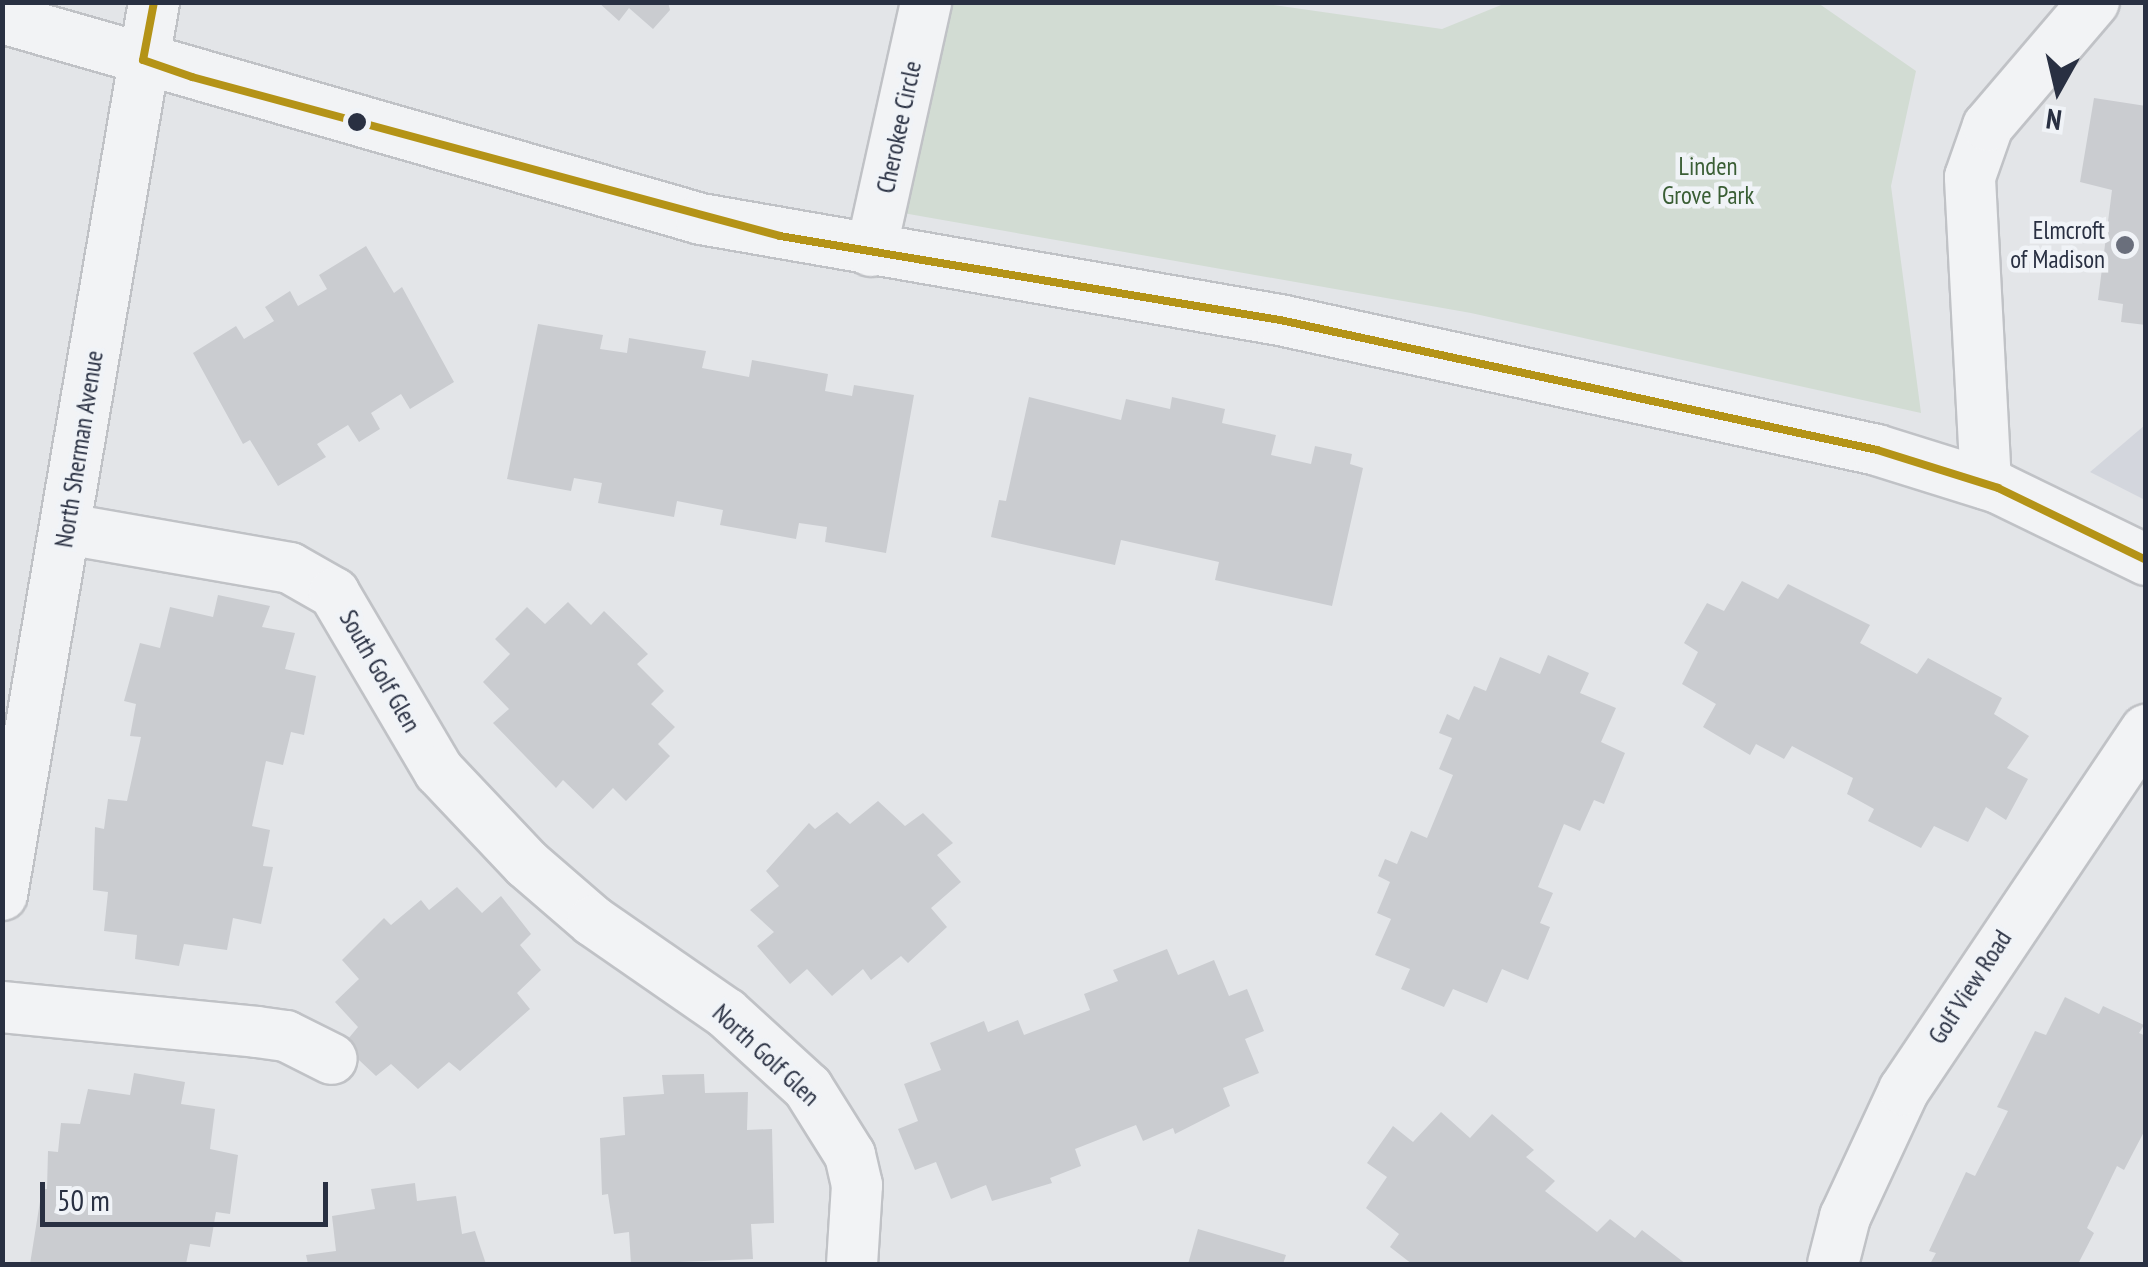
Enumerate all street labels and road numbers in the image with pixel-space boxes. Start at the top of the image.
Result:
street label: Cherokee Circle [870,58,928,196]
street label: North Sherman Avenue [49,348,109,550]
street label: South Golf Glen [333,605,427,737]
street label: Golf View Road [1922,924,2018,1050]
street label: North Golf Glen [706,998,826,1112]

